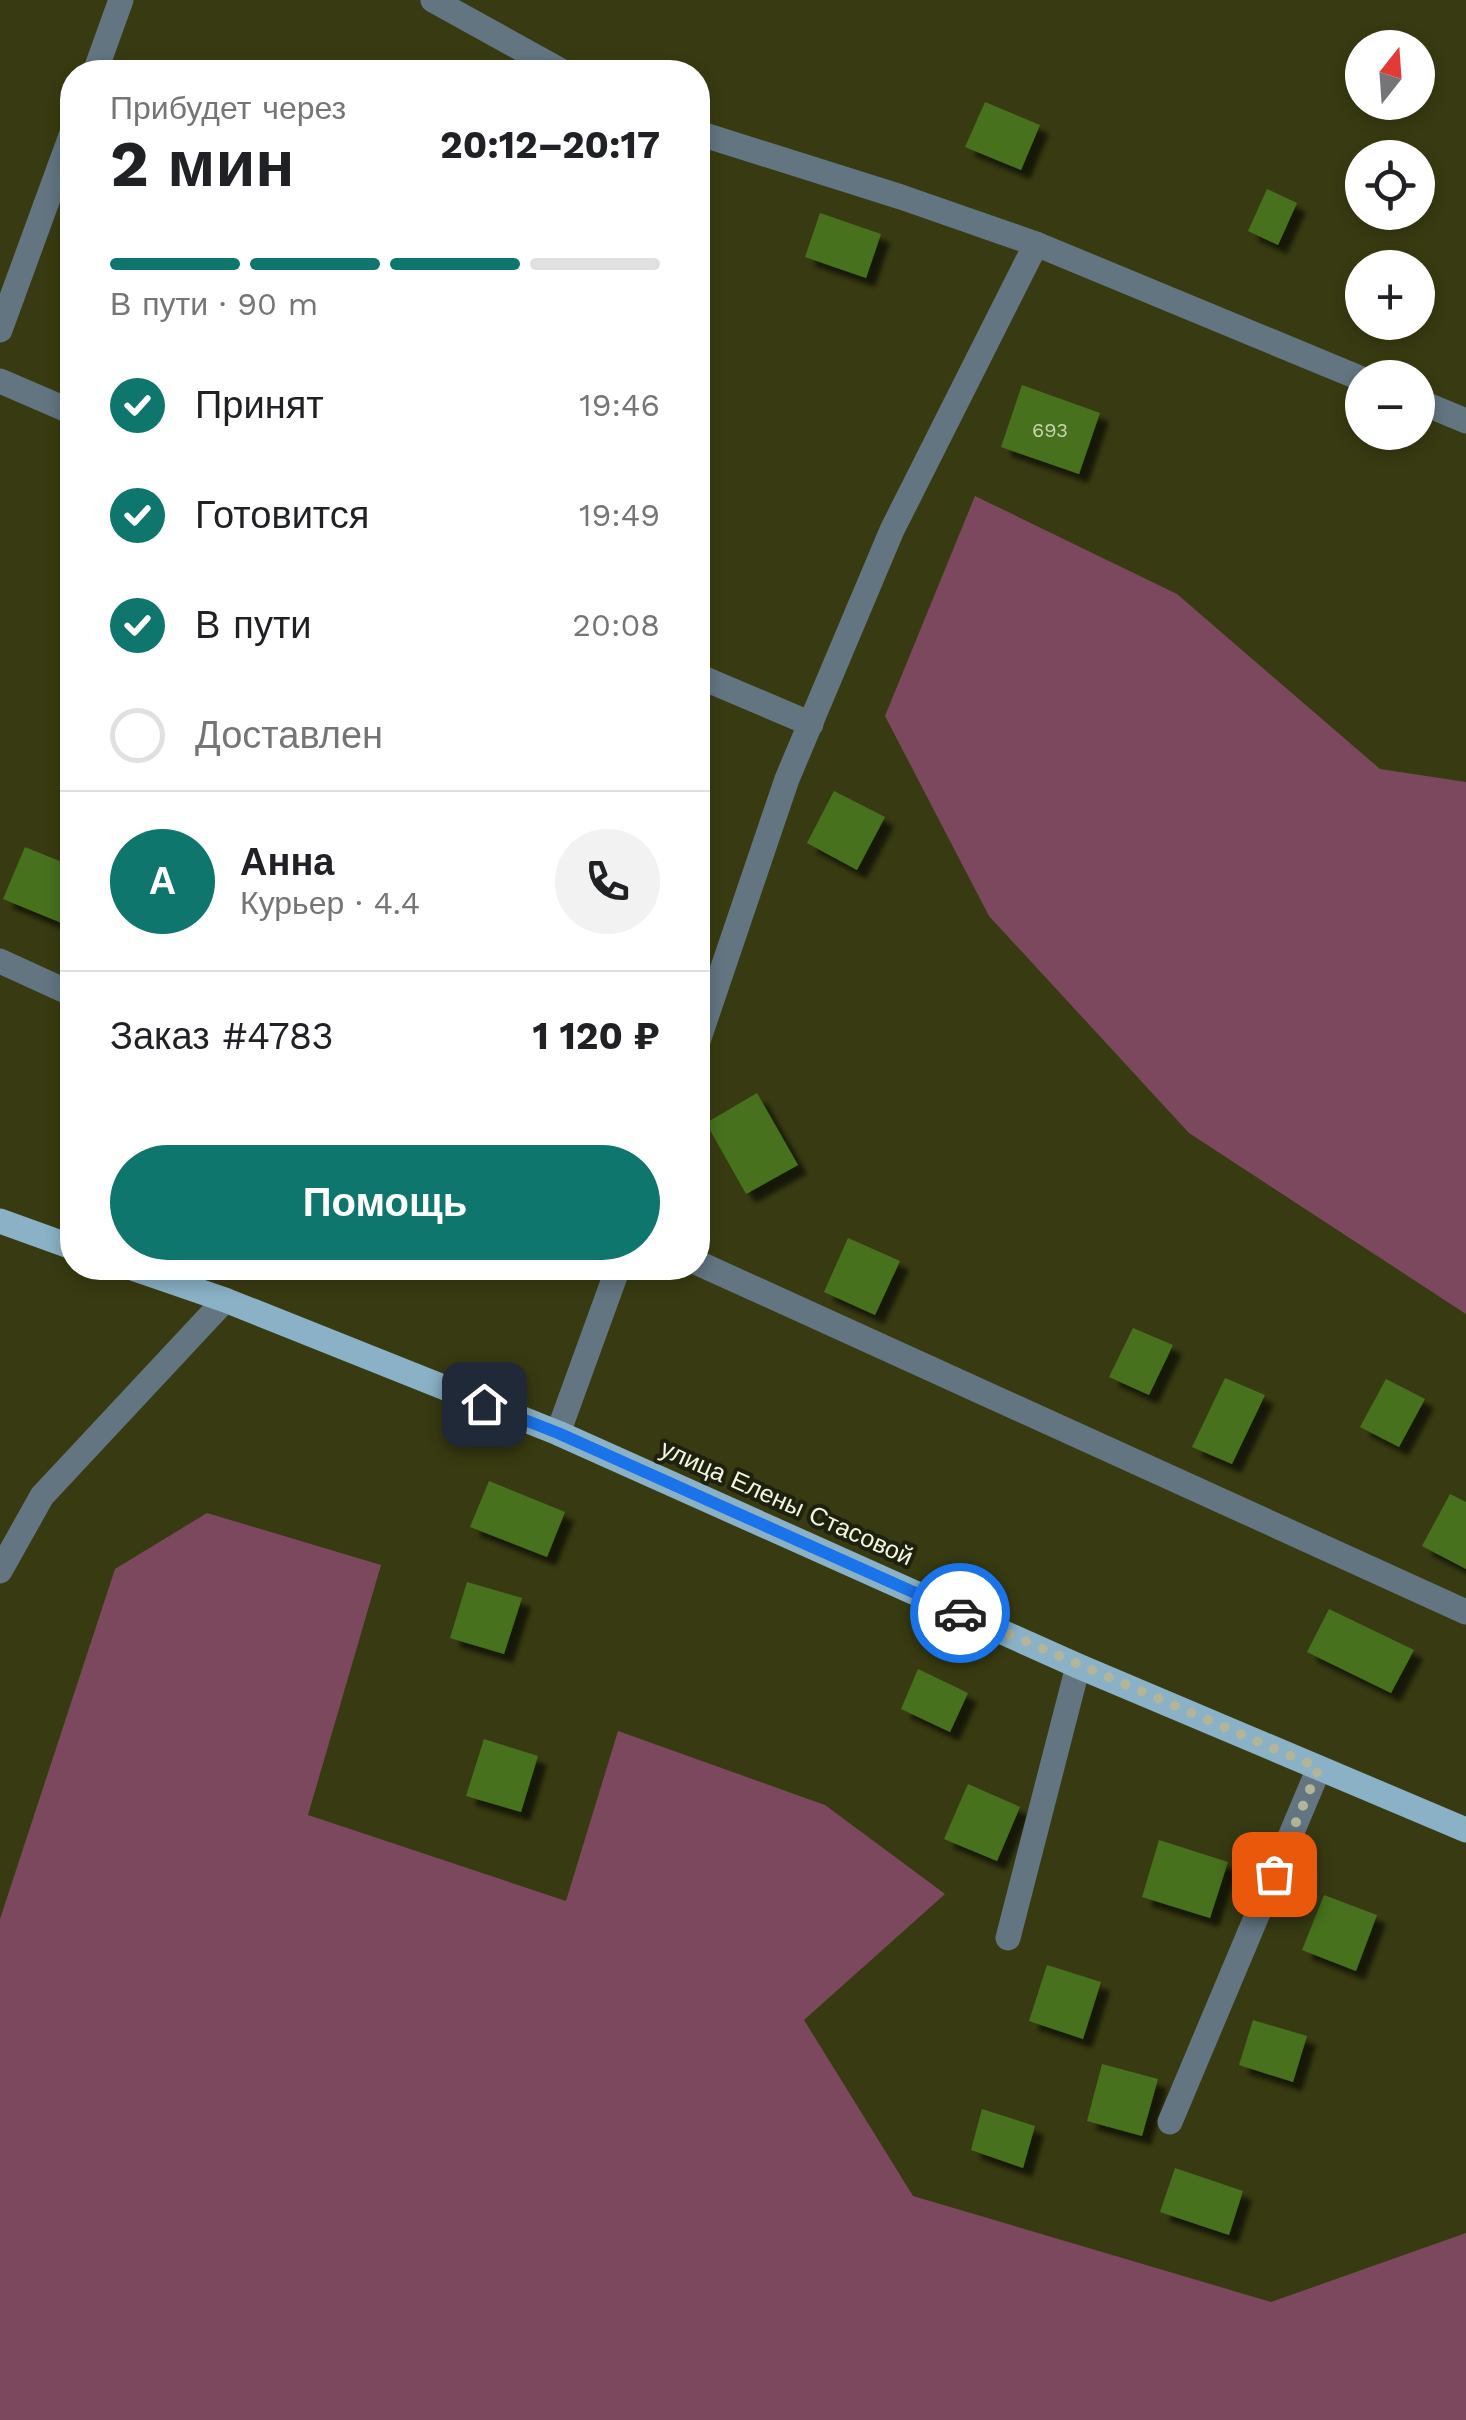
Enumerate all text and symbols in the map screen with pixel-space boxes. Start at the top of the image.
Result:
north arrow [1345,30,1435,120]
map controls [1345,30,1435,450]
text: Прибудет через [110,89,346,127]
text: 20:12–20:17 [440,123,660,167]
text: 2 мин [110,126,295,202]
button: locate [1345,140,1435,230]
button: + [1345,250,1435,340]
text: В пути · 90 m [110,285,318,323]
button: − [1345,360,1435,450]
icon: check [110,378,165,433]
text: Принят [195,383,324,427]
text: 19:46 [579,386,660,424]
house number: 693 [1032,418,1068,442]
icon: check [110,488,165,543]
text: Готовится [195,493,369,537]
text: 19:49 [579,496,660,534]
icon: check [110,598,165,653]
text: В пути [195,603,312,647]
text: 20:08 [572,606,660,644]
text: Доставлен [195,713,383,757]
button: phone [555,829,660,934]
text: Анна [240,840,334,884]
text: А [149,859,176,903]
text: Курьер · 4.4 [240,884,420,922]
text: Заказ #4783 [110,1014,334,1058]
text: 1 120 ₽ [533,1014,660,1058]
button: Помощь [110,1145,660,1260]
pin [442,1362,527,1447]
icon: home [457,1377,512,1432]
street label: улица Елены Стасовой [656,1434,918,1571]
courier [910,1563,1010,1663]
icon: car [933,1586,988,1641]
pin [1232,1832,1317,1917]
icon: bag [1247,1847,1302,1902]

